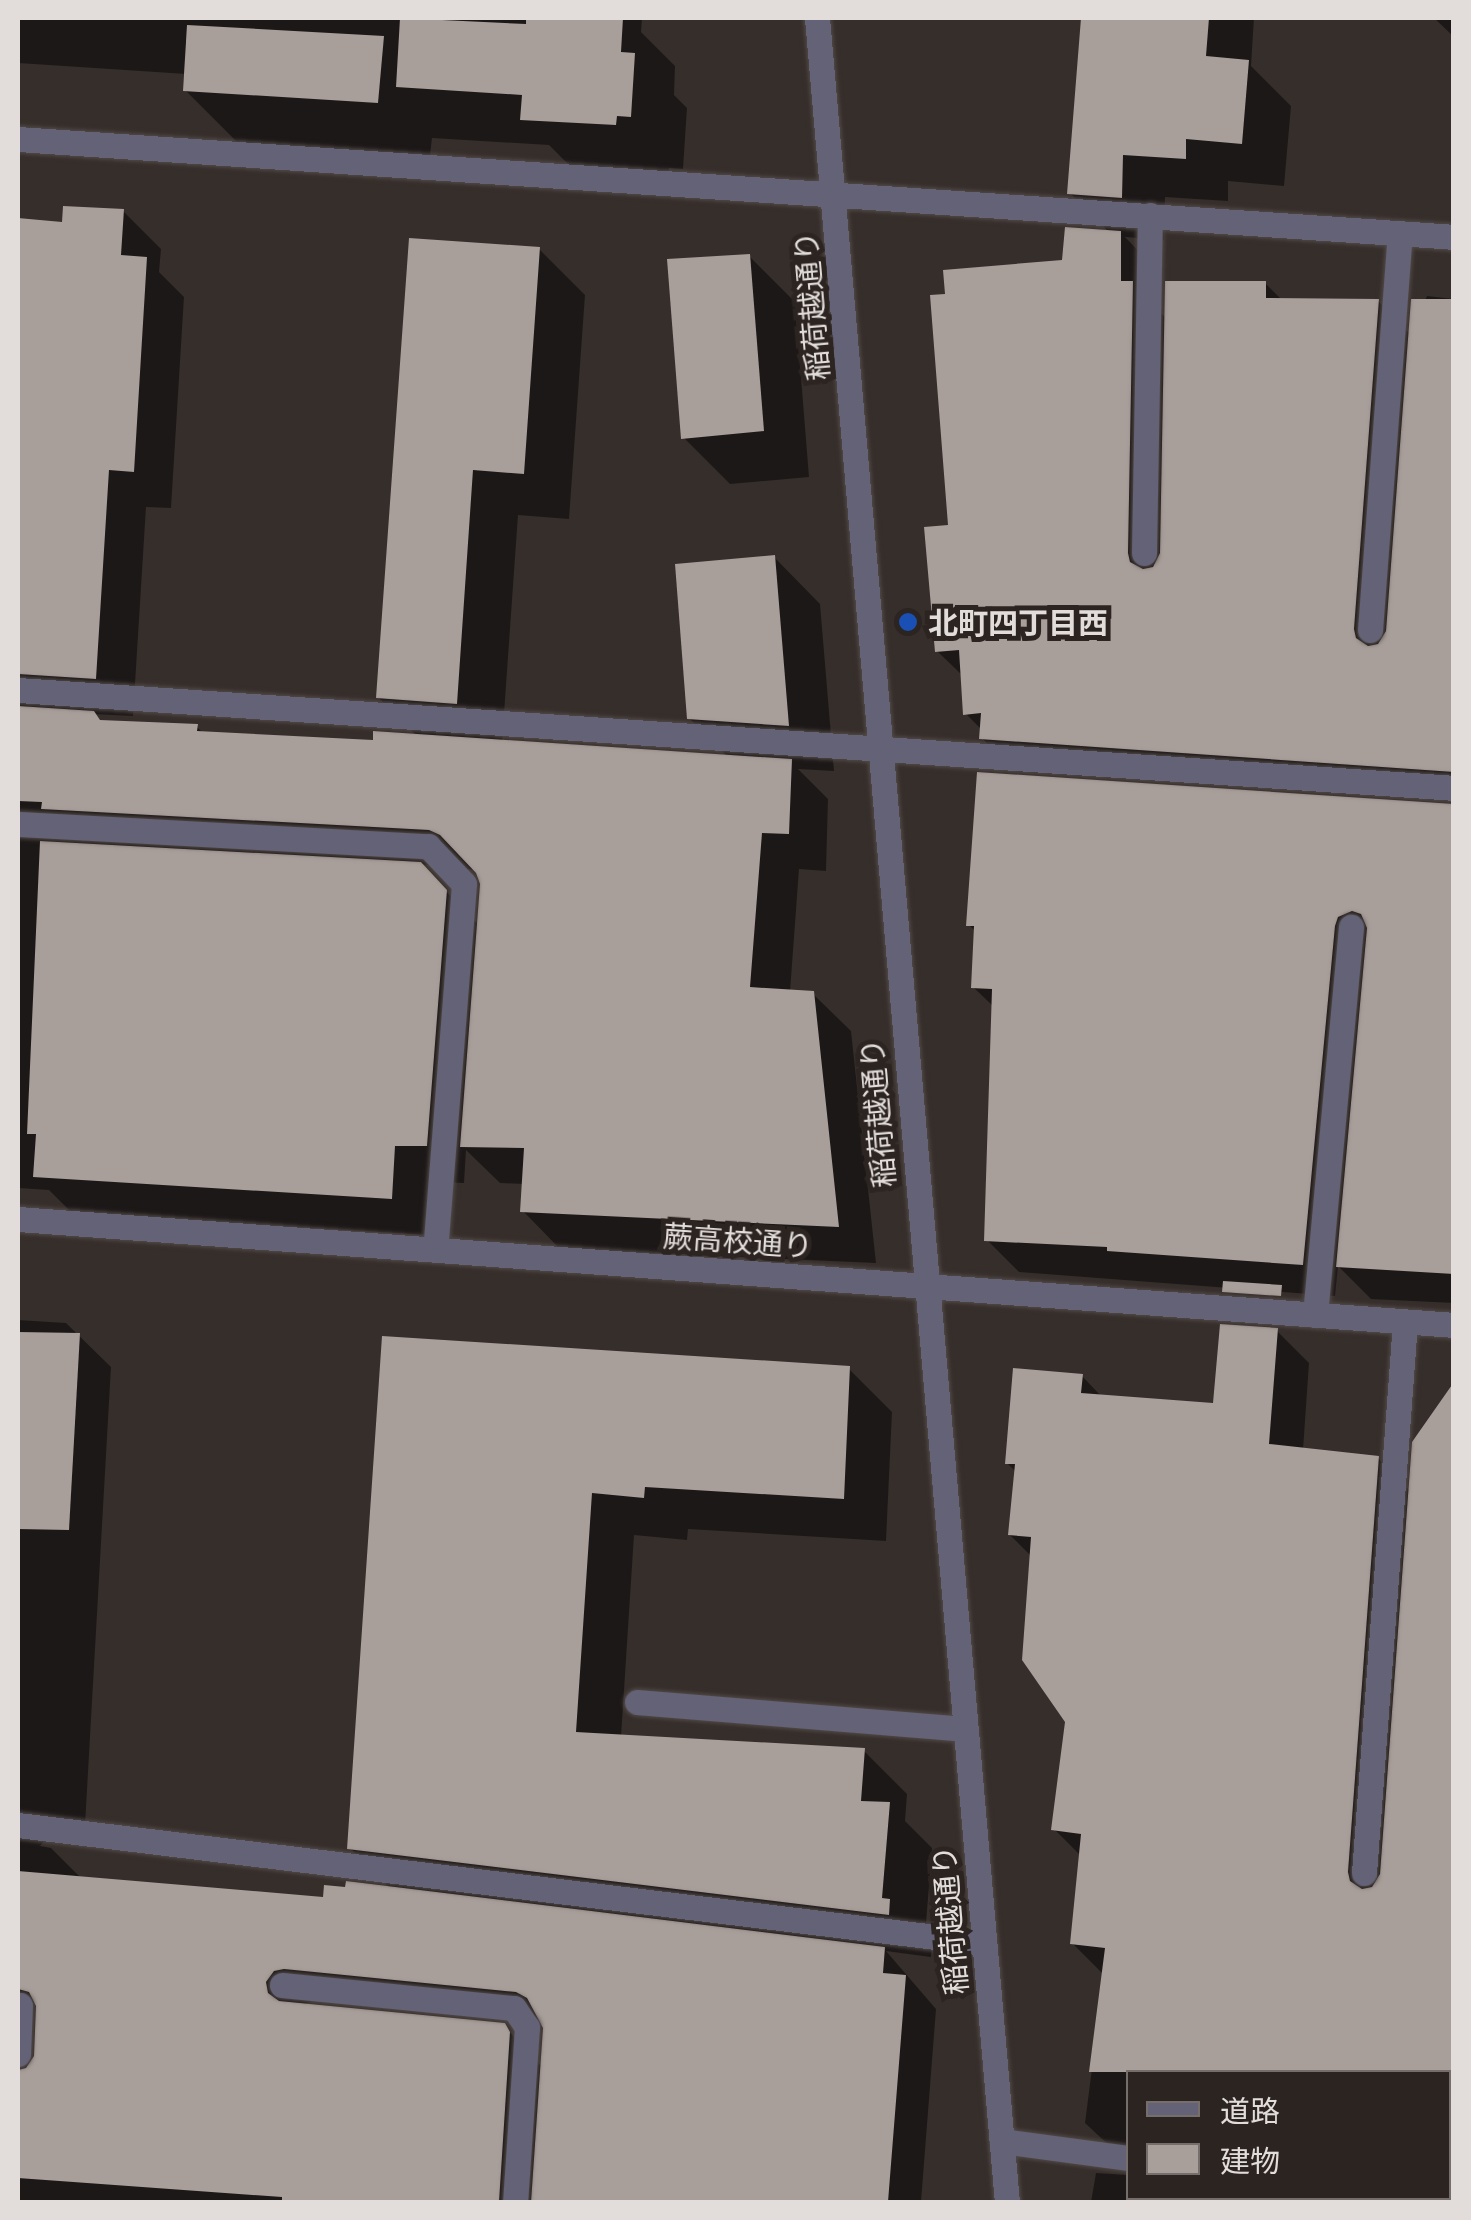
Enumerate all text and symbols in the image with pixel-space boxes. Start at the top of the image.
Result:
street label: 稲荷越通り [787,230,835,382]
place label: 北町四丁目西 [928,604,1108,640]
marker: 北町四丁目西 [897,611,919,633]
street label: 稲荷越通り [853,1037,901,1189]
street label: 蕨高校通り [662,1217,814,1263]
street label: 稲荷越通り [925,1844,973,1996]
legend [1126,2070,1451,2200]
text: 道路 [1220,2092,1280,2128]
text: 建物 [1220,2142,1280,2178]

